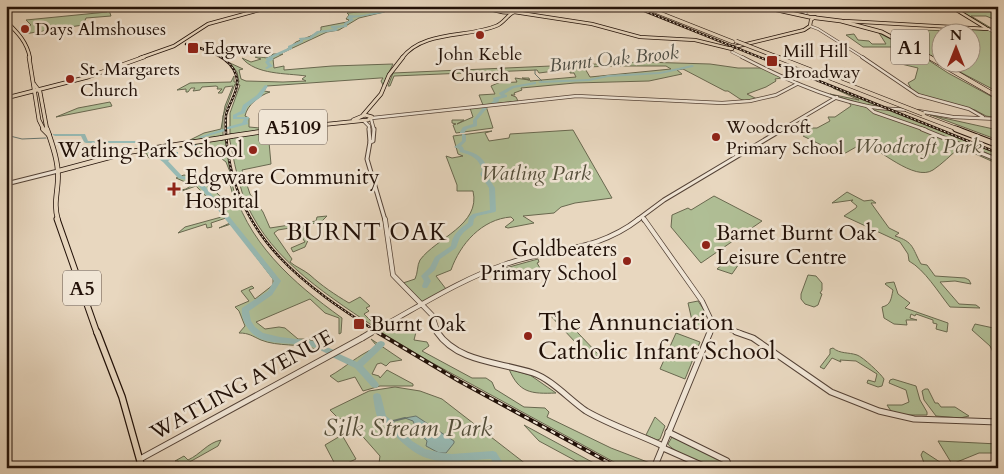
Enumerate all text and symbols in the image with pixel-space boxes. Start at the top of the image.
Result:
place label: Days Almshouses [35,17,166,42]
north arrow [932,22,982,72]
marker: Days Almshouses [19,23,31,35]
text: N [950,26,962,45]
marker: John Keble Church [474,29,486,41]
road number: A1 [891,30,929,64]
place label: Edgware [204,36,272,61]
water label: Burnt Oak Brook [548,39,681,79]
place label: Mill Hill Broadway [783,39,861,85]
marker: Edgware [186,41,200,55]
place label: John Keble Church [435,42,522,88]
marker: Mill Hill Broadway [765,54,779,68]
place label: St. Margarets Church [80,57,180,103]
marker: St. Margarets Church [64,73,76,85]
road number: A5109 [259,110,327,144]
place label: Woodcroft Primary School [725,115,844,161]
marker: Woodcroft Primary School [710,131,722,143]
park label: Woodcroft Park [854,132,982,161]
place label: Watling Park School [57,136,243,165]
marker: Watling Park School [247,144,259,156]
park label: Watling Park [481,159,592,188]
place label: Edgware Community Hospital [185,163,380,216]
marker: Edgware Community Hospital [167,182,181,196]
district label: BURNT OAK [286,216,448,249]
place label: Barnet Burnt Oak Leisure Centre [716,219,878,272]
place label: Goldbeaters Primary School [480,235,617,288]
marker: Barnet Burnt Oak Leisure Centre [700,239,712,251]
marker: Goldbeaters Primary School [621,255,633,267]
road number: A5 [63,270,101,306]
place label: The Annunciation Catholic Infant School [538,305,776,368]
place label: Burnt Oak [370,310,467,339]
marker: Burnt Oak [352,317,366,331]
street label: WATLING AVENUE [144,323,339,448]
marker: The Annunciation Catholic Infant School [522,330,534,342]
park label: Silk Stream Park [324,411,493,445]

